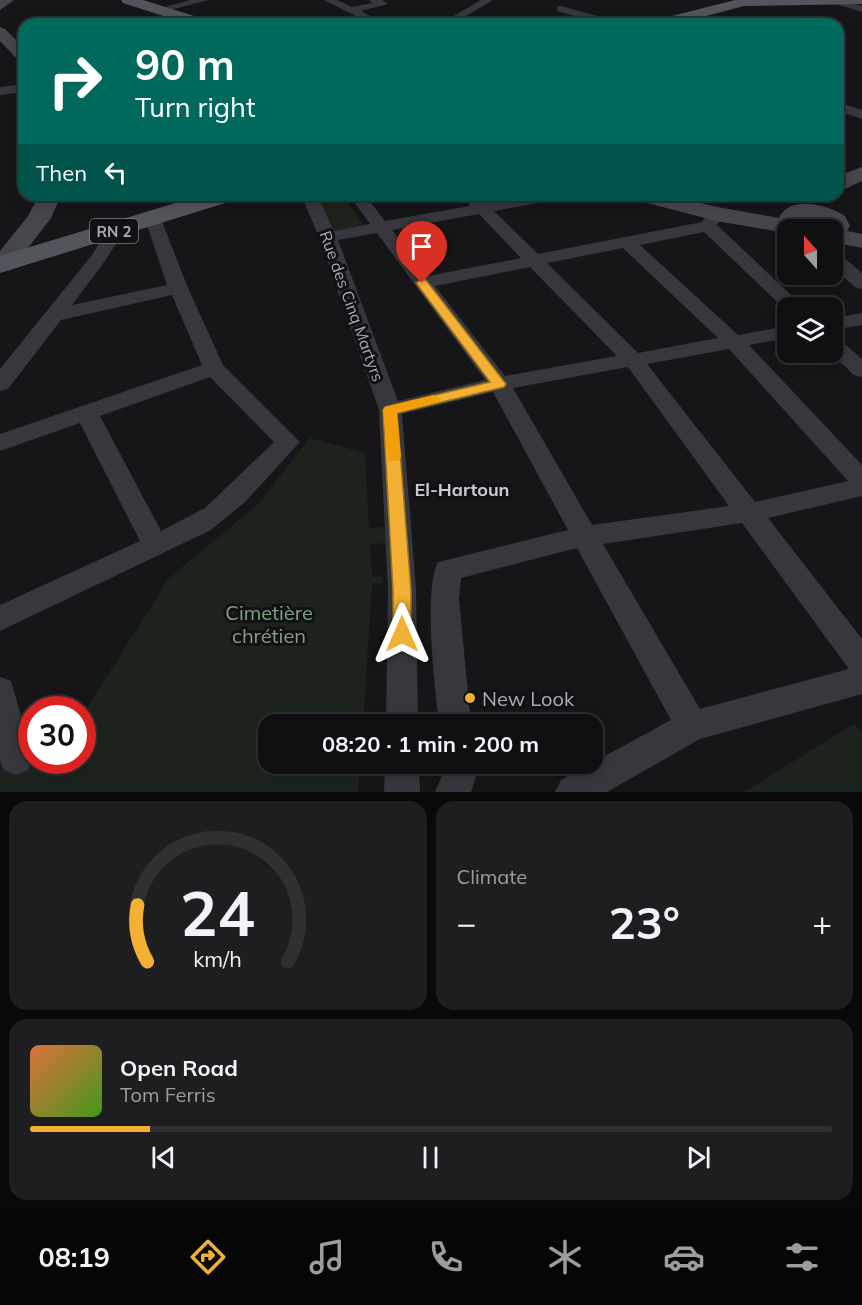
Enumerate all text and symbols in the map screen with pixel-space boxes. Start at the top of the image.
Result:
text: 90 m [135,38,235,91]
icon: right [36,42,114,120]
text: Turn right [135,90,255,124]
icon: left [99,156,132,189]
text: Then [36,159,87,187]
road number: RN 2 [90,219,138,243]
north arrow [777,219,843,285]
map controls [777,219,843,363]
pin [396,221,447,283]
street label: Rue des Cinq Martyrs [315,228,389,384]
icon: arrive [405,230,438,263]
button: layers [777,297,843,363]
district label: El-Hartoun [415,478,509,501]
park label: Cimetière chrétien [225,600,313,648]
position arrow [370,602,434,666]
place label: New Look [482,686,575,711]
marker: New Look [463,691,477,705]
speed limit sign: 30 [18,696,96,774]
text: 08:20 · 1 min · 200 m [322,730,539,758]
text: Climate [457,864,527,889]
text: 24 [180,873,255,952]
text: 23° [609,894,680,950]
text: − [457,902,476,943]
text: + [812,902,832,943]
text: km/h [193,946,242,973]
text: Open Road [120,1054,238,1082]
text: Tom Ferris [120,1082,216,1107]
icon: previous [147,1141,180,1174]
icon: pause [414,1141,447,1174]
icon: next [682,1141,715,1174]
icon: directions [187,1236,229,1278]
icon: music [306,1236,348,1278]
icon: phone [425,1236,467,1278]
icon: climate [544,1236,586,1278]
icon: car [663,1236,705,1278]
icon: filters [781,1236,823,1278]
text: 08:19 [38,1240,110,1274]

